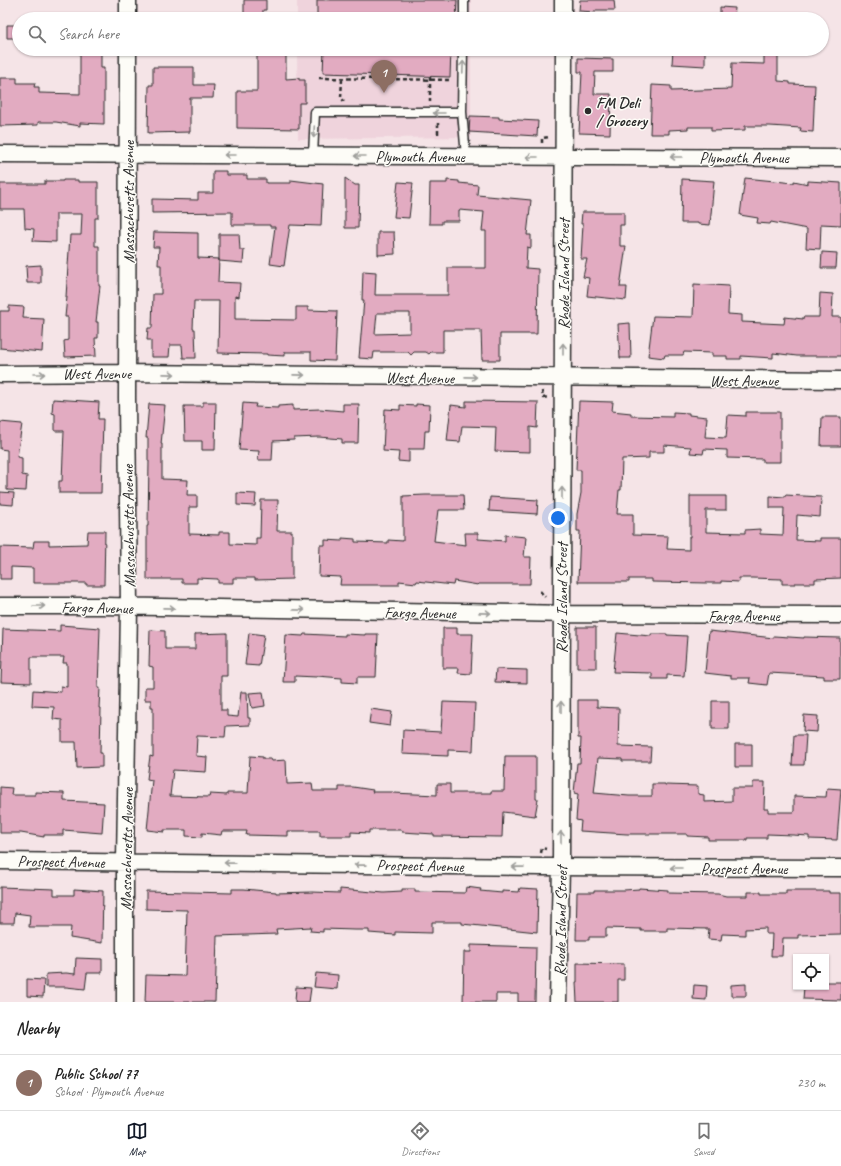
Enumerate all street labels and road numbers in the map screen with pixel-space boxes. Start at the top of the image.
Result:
street label: Massachusetts Avenue [119,139,139,263]
street label: Plymouth Avenue [375,147,466,167]
street label: Plymouth Avenue [699,148,790,168]
street label: Rhode Island Street [554,216,574,329]
street label: West Avenue [63,364,133,384]
street label: West Avenue [386,367,456,389]
street label: West Avenue [710,371,780,391]
street label: Massachusetts Avenue [118,463,140,587]
street label: Rhode Island Street [552,540,572,653]
street label: Fargo Avenue [61,597,135,619]
street label: Fargo Avenue [384,602,458,624]
street label: Fargo Avenue [708,606,782,626]
street label: Massachusetts Avenue [116,786,138,910]
street label: Prospect Avenue [17,851,106,873]
street label: Prospect Avenue [376,855,465,877]
street label: Prospect Avenue [700,859,789,879]
street label: Rhode Island Street [550,863,572,976]

